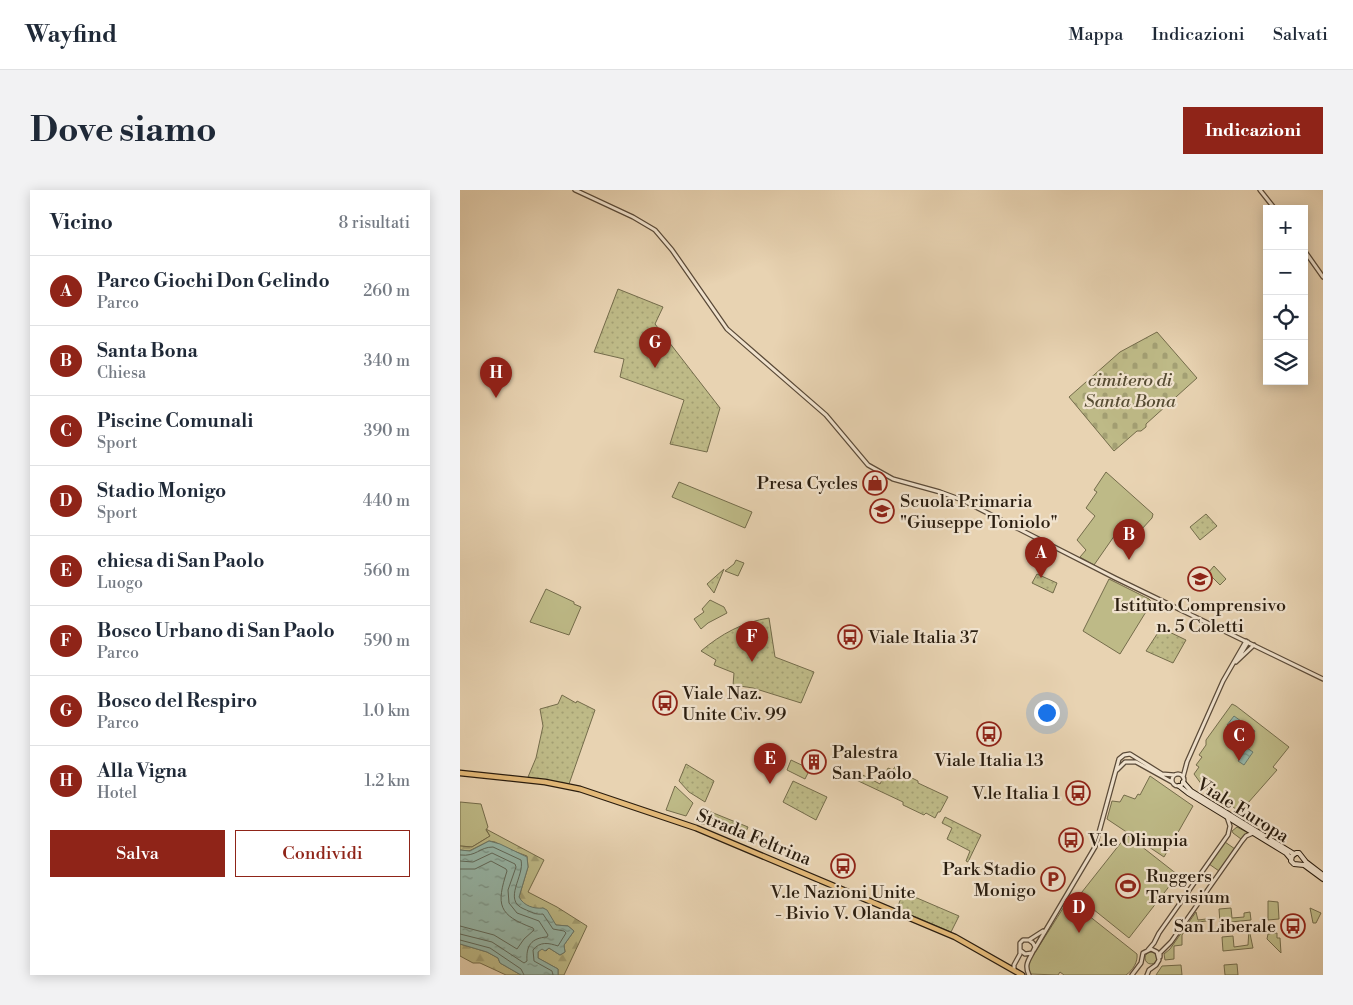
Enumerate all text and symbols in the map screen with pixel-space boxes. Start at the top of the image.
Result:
text: Wayfind [25,20,117,50]
text: Mappa [1069,23,1123,46]
text: Indicazioni [1151,23,1245,46]
text: Salvati [1273,23,1328,46]
button: Indicazioni [1183,107,1323,154]
text: Dove siamo [30,109,217,152]
map controls [1263,205,1308,385]
button: + [1263,205,1308,250]
text: Vicino [50,210,113,236]
text: 8 risultati [339,213,410,233]
button: − [1263,250,1308,295]
text: Parco Giochi Don Gelindo [97,269,330,293]
text: A [60,281,72,301]
text: 260 m [363,281,410,301]
text: Parco [97,293,139,313]
button: locate [1263,295,1308,340]
pin: G [639,327,671,368]
text: Santa Bona [97,339,198,363]
button: layers [1263,340,1308,385]
text: B [60,351,72,371]
text: 340 m [363,351,410,371]
pin: H [480,357,512,398]
text: Chiesa [97,363,146,383]
park label: cimitero di Santa Bona [1084,369,1177,413]
text: Piscine Comunali [97,409,253,433]
text: C [60,421,72,441]
text: 390 m [364,421,410,441]
text: Sport [97,433,137,453]
shop icon: Presa Cycles [862,470,888,496]
place label: Presa Cycles [757,472,858,495]
text: Stadio Monigo [97,479,226,503]
place label: Scuola Primaria "Giuseppe Toniolo" [900,490,1058,534]
text: D [60,491,72,511]
text: 440 m [363,491,410,511]
school or university icon: Scuola Primaria "Giuseppe Toniolo" [869,498,895,524]
text: Sport [97,503,137,523]
pin: B [1113,519,1145,560]
pin: A [1025,537,1057,578]
text: chiesa di San Paolo [97,549,265,573]
text: E [60,561,72,581]
text: 560 m [364,561,410,581]
school or university icon: Istituto Comprensivo n. 5 Coletti [1187,566,1213,592]
text: Luogo [97,573,143,593]
place label: Istituto Comprensivo n. 5 Coletti [1114,594,1286,638]
text: Bosco Urbano di San Paolo [97,619,335,643]
pin: F [736,621,768,662]
bus stop icon: Viale Italia 37 [837,624,863,650]
place label: Viale Italia 37 [867,626,978,649]
text: F [60,631,72,651]
text: 590 m [364,631,410,651]
text: Parco [97,643,139,663]
place label: Viale Naz. Unite Civ. 99 [681,682,787,726]
text: Bosco del Respiro [97,689,257,713]
bus stop icon: Viale Naz. Unite Civ. 99 [652,690,678,716]
your location [1034,700,1060,726]
text: G [60,701,72,721]
text: 1.0 km [363,701,410,721]
text: Parco [97,713,139,733]
pin: C [1223,720,1255,761]
bus stop icon: Viale Italia 13 [976,721,1002,747]
place label: Palestra San Paolo [832,741,912,785]
pin: E [754,743,786,784]
building icon: Palestra San Paolo [801,749,827,775]
place label: Viale Italia 13 [933,749,1044,772]
text: Alla Vigna [97,759,187,783]
text: H [59,771,73,791]
text: 1.2 km [364,771,410,791]
street label: Viale Europa [1191,772,1294,848]
bus stop icon: V.le Italia 1 [1065,780,1091,806]
place label: V.le Italia 1 [971,782,1060,805]
text: Hotel [97,783,137,803]
street label: Strada Feltrina [693,804,815,871]
bus stop icon: V.le Olimpia [1058,827,1084,853]
place label: V.le Olimpia [1087,829,1189,852]
button: Salva [50,830,225,877]
button: Condividi [235,830,410,877]
bus stop icon: V.le Nazioni Unite - Bivio V. Olanda [830,853,856,879]
place label: Park Stadio Monigo [942,858,1036,902]
place label: Ruggers Tarvisium [1146,865,1230,909]
parking icon: Park Stadio Monigo [1040,866,1066,892]
sports icon: Ruggers Tarvisium [1115,873,1141,899]
place label: V.le Nazioni Unite - Bivio V. Olanda [769,881,916,925]
pin: D [1063,892,1095,933]
bus stop icon: San Liberale [1280,913,1306,939]
place label: San Liberale [1174,915,1276,938]

